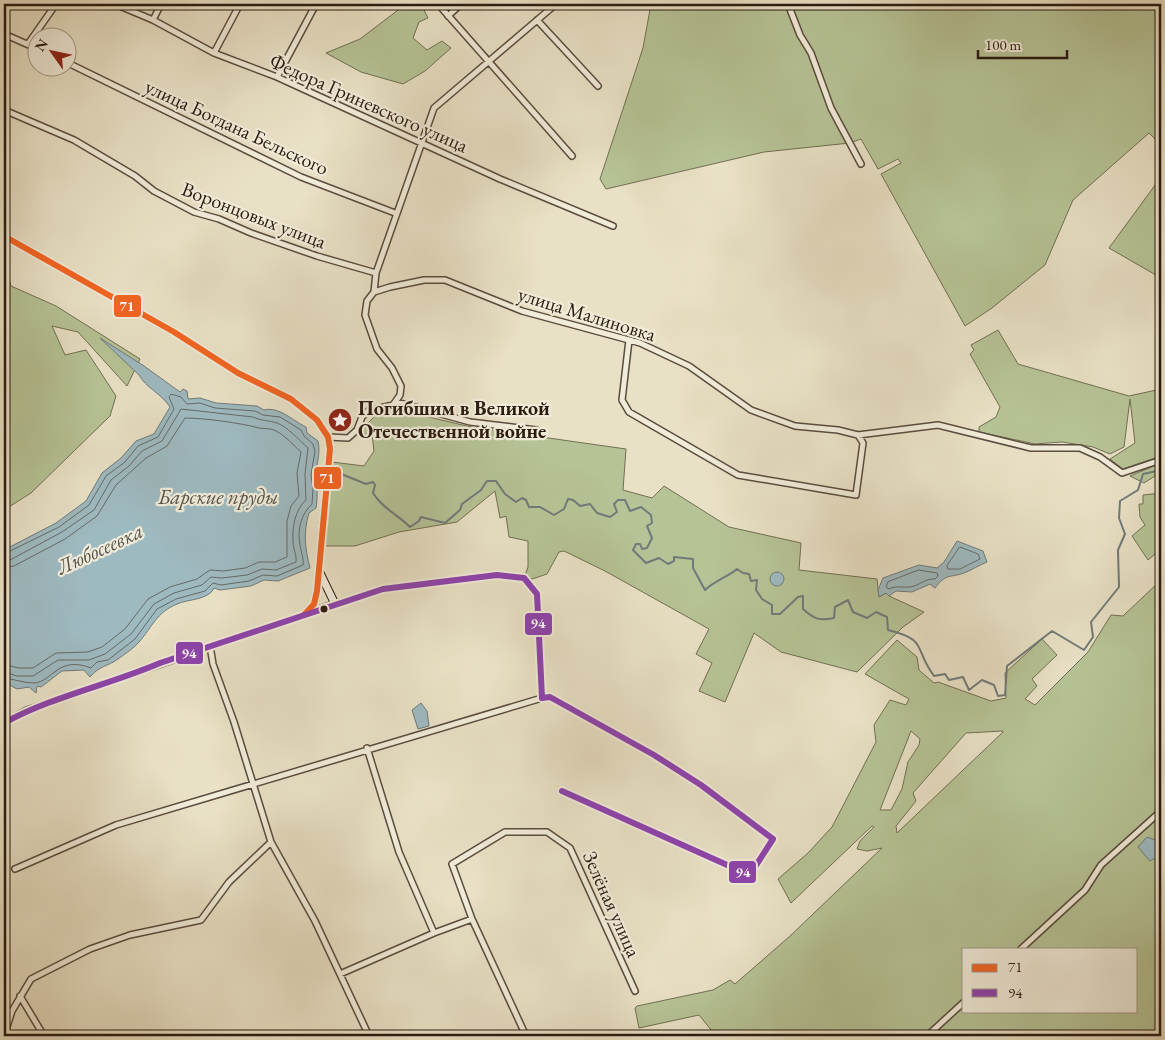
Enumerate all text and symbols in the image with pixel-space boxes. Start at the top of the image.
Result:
north arrow [28,28,78,78]
scale bar [978,28,1066,60]
text: N [30,35,52,55]
text: 100 m [985,35,1022,54]
street label: Федора Гриневского улица [266,47,472,159]
street label: улица Богдана Бельского [141,73,333,181]
street label: Воронцовых улица [178,176,330,254]
street label: улица Малиновка [515,281,659,347]
line badge: 71 [113,294,142,318]
text: 71 [120,297,134,315]
place label: Погибшим в Великой Отечественной войне [358,395,550,444]
place icon: Погибшим в Великой Отечественной войне [327,407,353,433]
line badge: 71 [313,466,342,490]
text: 71 [320,469,334,487]
water label: Барские пруды [157,483,278,510]
water label: Любосеевка [51,517,147,581]
unlabelled marker [319,604,329,614]
line badge: 94 [524,612,553,636]
text: 94 [531,614,546,632]
line badge: 94 [175,641,204,665]
text: 94 [182,644,197,662]
street label: Зелёная улица [577,847,647,961]
line badge: 94 [728,860,757,884]
text: 94 [736,863,751,881]
legend [962,948,1138,1012]
text: 71 [1008,957,1022,976]
text: 94 [1008,983,1023,1002]

